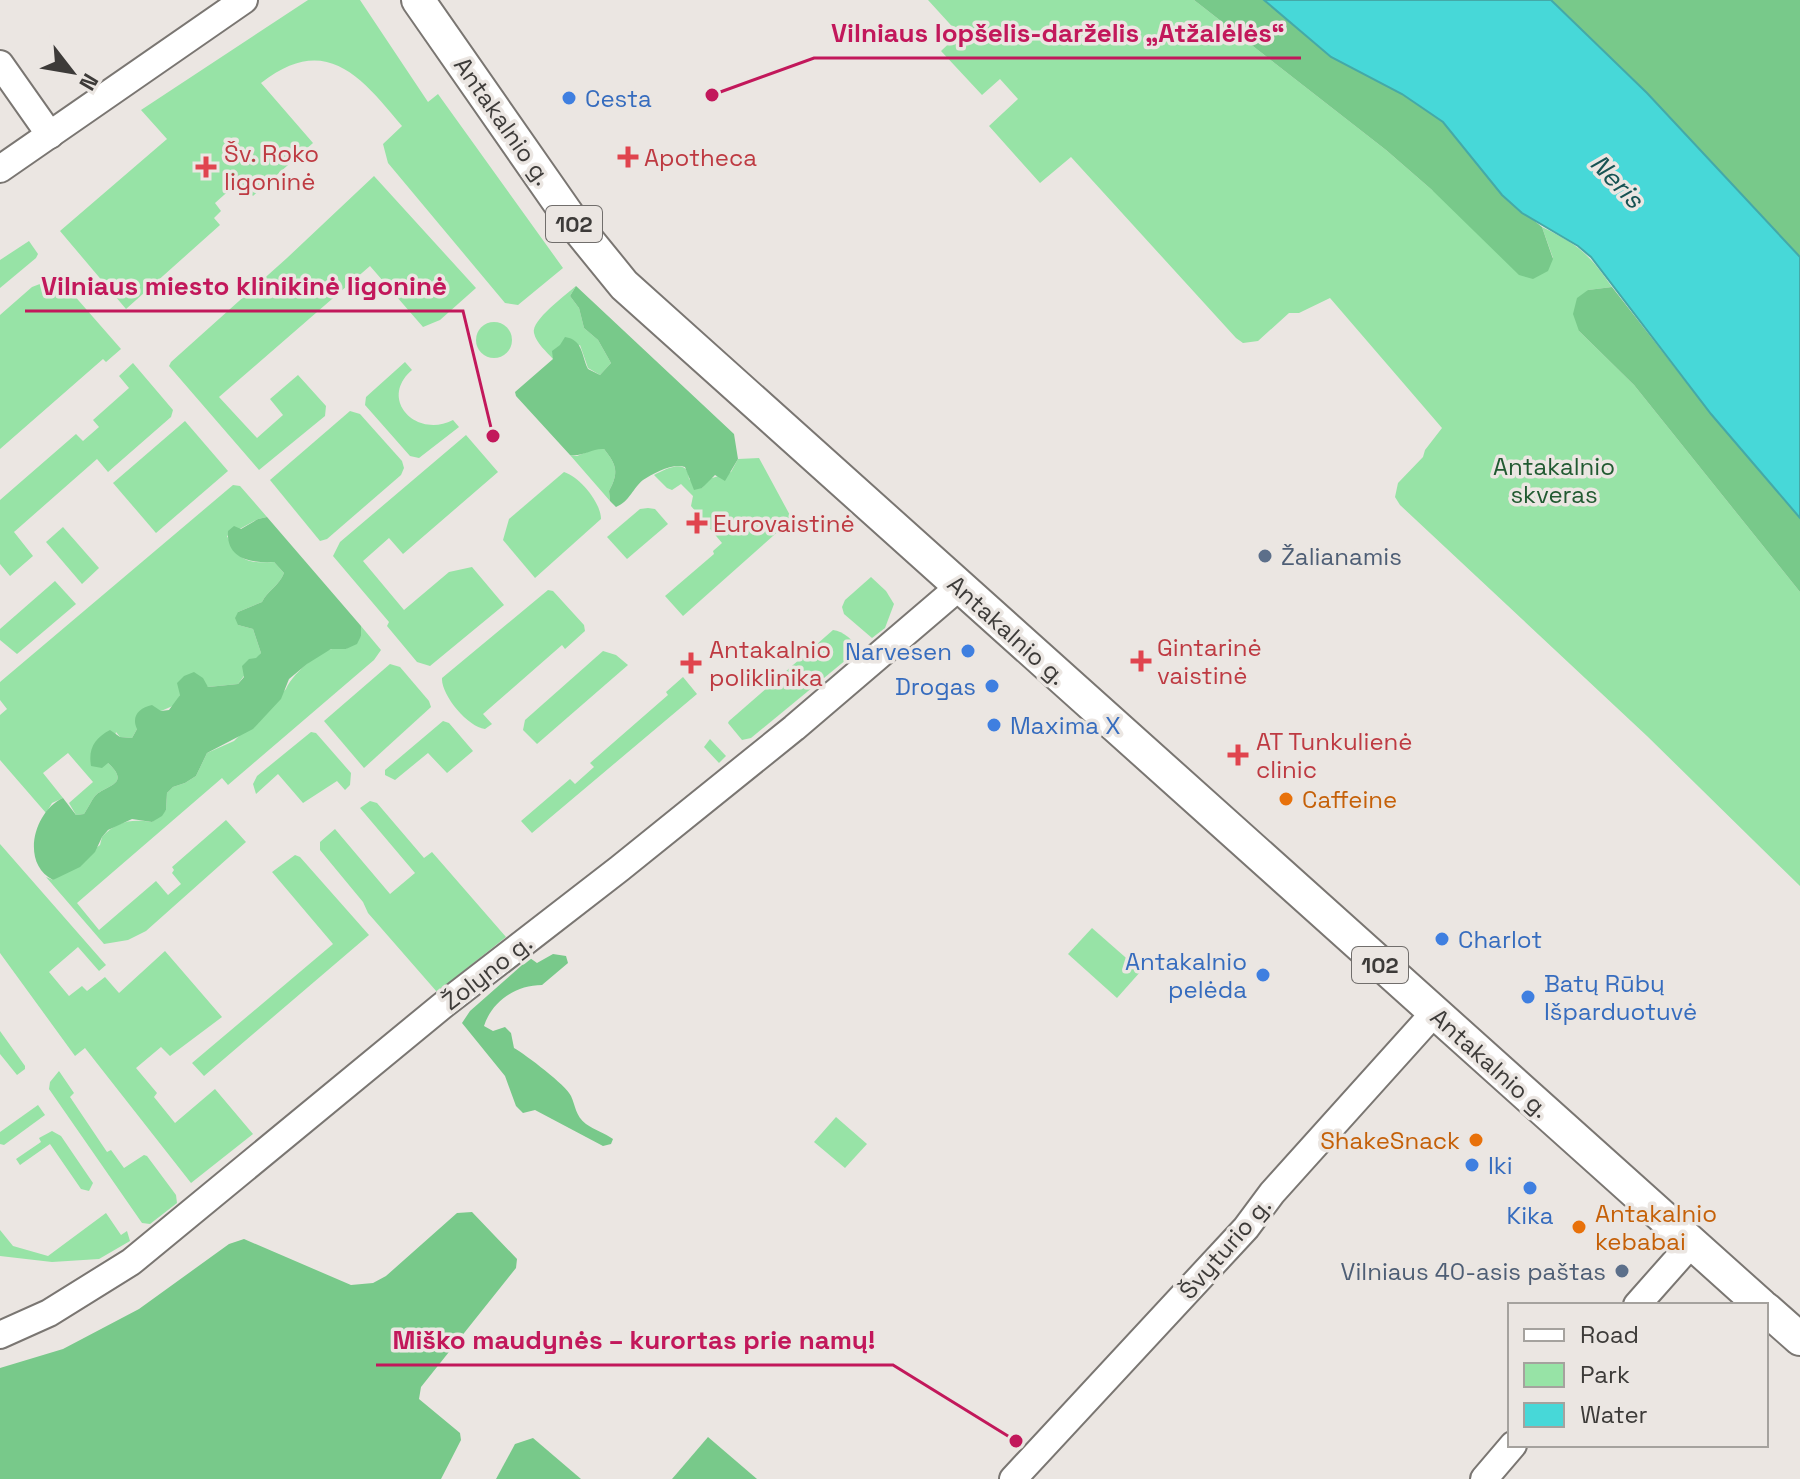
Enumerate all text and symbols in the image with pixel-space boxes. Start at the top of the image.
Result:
callout: Vilniaus lopšelis-darželis „Atžalėlės“ [814,8,1301,58]
text: Vilniaus lopšelis-darželis „Atžalėlės“ [831,16,1285,50]
north arrow [32,32,112,112]
street label: Antakalnio g. [447,51,559,191]
text: N [73,69,105,96]
place label: Cesta [585,83,652,114]
marker: Cesta [560,89,578,107]
place label: Šv. Roko ligoninė [224,138,319,197]
place label: Apotheca [644,142,757,173]
water label: Neris [1583,147,1652,216]
marker: Apotheca [619,148,637,166]
marker: Šv. Roko ligoninė [195,156,217,178]
road number: 102 [546,206,602,242]
callout: Vilniaus miesto klinikinė ligoninė [25,261,463,311]
text: Vilniaus miesto klinikinė ligoninė [41,269,447,303]
park label: Antakalnio skveras [1493,451,1615,510]
place label: Eurovaistinė [713,508,855,539]
marker: Eurovaistinė [688,514,706,532]
place label: Žalianamis [1281,541,1402,572]
marker: Žalianamis [1256,547,1274,565]
street label: Antakalnio g. [941,568,1073,692]
place label: Gintarinė vaistinė [1157,632,1262,691]
place label: Antakalnio poliklinika [709,634,831,693]
place label: Narvesen [845,636,952,667]
marker: Narvesen [959,642,977,660]
marker: Antakalnio poliklinika [680,652,702,674]
marker: Gintarinė vaistinė [1132,652,1150,670]
place label: Drogas [895,671,976,702]
marker: Drogas [983,677,1001,695]
place label: Maxima X [1010,710,1121,741]
marker: Maxima X [985,716,1003,734]
place label: AT Tunkulienė clinic [1256,726,1413,785]
marker: AT Tunkulienė clinic [1227,744,1249,766]
place label: Caffeine [1302,784,1397,815]
marker: Caffeine [1277,790,1295,808]
place label: Charlot [1458,924,1542,955]
street label: Žolyno g. [436,927,538,1017]
marker: Charlot [1433,930,1451,948]
place label: Antakalnio pelėda [1125,946,1247,1005]
road number: 102 [1352,947,1408,983]
marker: Antakalnio pelėda [1254,966,1272,984]
place label: Batų Rūbų Išparduotuvė [1544,968,1697,1027]
marker: Batų Rūbų Išparduotuvė [1519,988,1537,1006]
street label: Antakalnio g. [1424,1001,1556,1125]
place label: ShakeSnack [1320,1125,1460,1156]
marker: ShakeSnack [1467,1131,1485,1149]
place label: Iki [1488,1150,1513,1181]
marker: Iki [1463,1156,1481,1174]
marker: Kika [1521,1179,1539,1197]
street label: Švyturio g. [1172,1190,1278,1306]
place label: Antakalnio kebabai [1595,1198,1717,1257]
place label: Kika [1507,1200,1554,1231]
marker: Antakalnio kebabai [1570,1218,1588,1236]
place label: Vilniaus 40-asis paštas [1341,1256,1606,1287]
marker: Vilniaus 40-asis paštas [1613,1262,1631,1280]
legend [1508,1303,1768,1447]
callout: Miško maudynės – kurortas prie namų! [376,1315,893,1365]
text: Road [1580,1319,1639,1350]
text: Miško maudynės – kurortas prie namų! [393,1323,875,1357]
text: Park [1580,1359,1630,1390]
text: Water [1580,1399,1648,1430]

